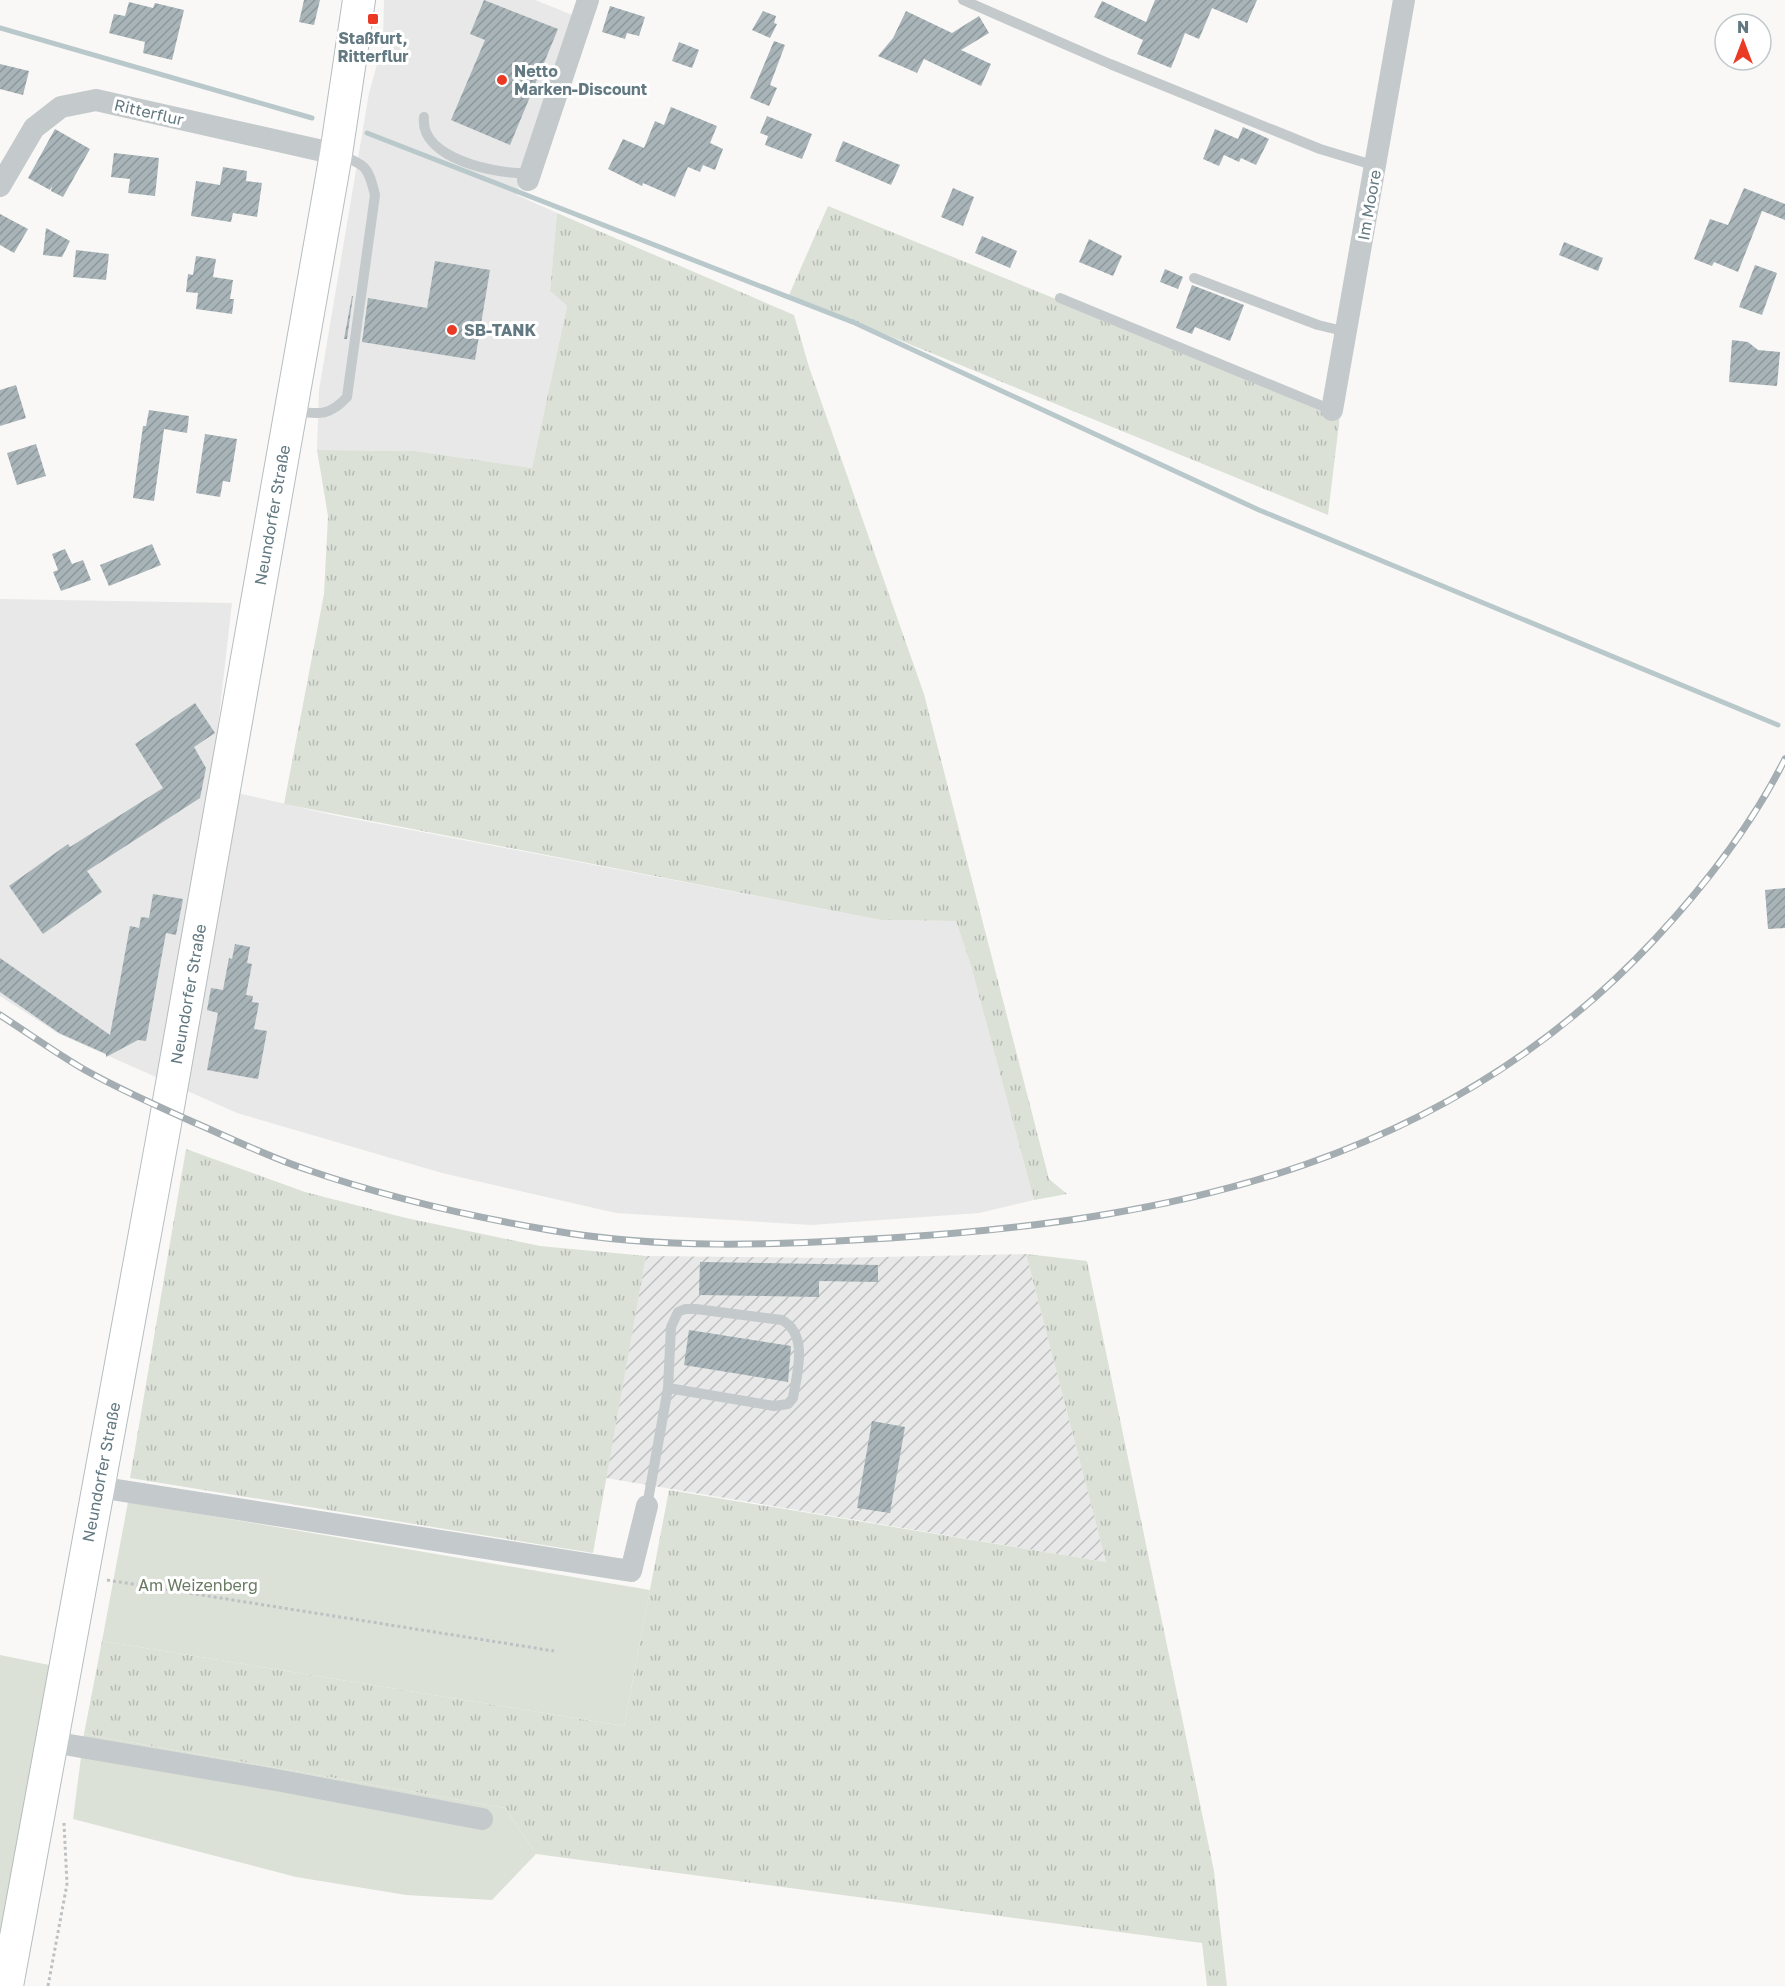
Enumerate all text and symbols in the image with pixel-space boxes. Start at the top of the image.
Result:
marker: Staßfurt, Ritterflur [366,12,380,26]
north arrow [1713,12,1773,72]
text: N [1737,17,1749,37]
place label: Staßfurt, Ritterflur [337,28,409,66]
place label: Netto Marken-Discount [514,61,647,99]
marker: Netto Marken-Discount [495,73,509,87]
street label: Ritterflur [112,94,186,130]
street label: Im Moore [1353,168,1385,242]
place label: SB-TANK [464,320,536,340]
marker: SB-TANK [445,323,459,337]
street label: Neundorfer Straße [250,443,294,587]
street label: Neundorfer Straße [166,922,210,1066]
street label: Neundorfer Straße [78,1400,124,1544]
park label: Am Weizenberg [138,1575,258,1595]

